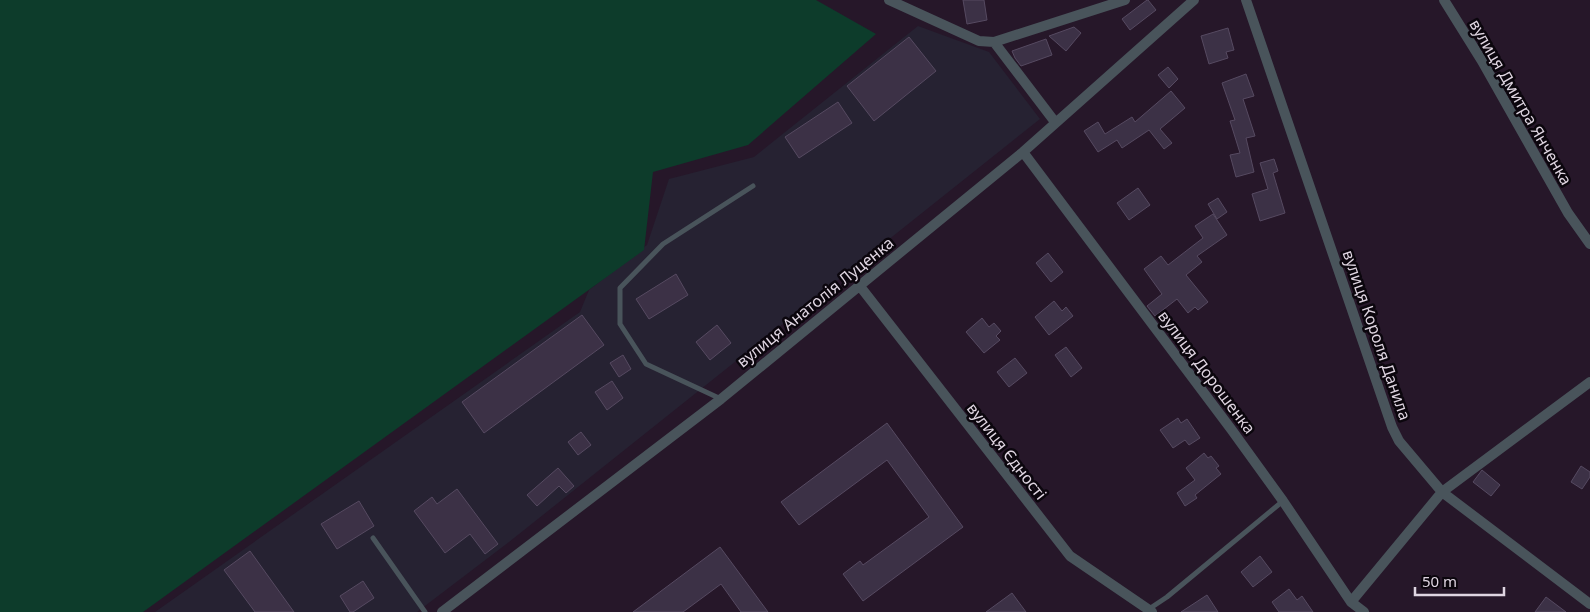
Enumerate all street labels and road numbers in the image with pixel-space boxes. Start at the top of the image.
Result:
street label: вулиця Дмитра Янченка [1464,15,1578,189]
street label: вулиця Анатолія Луценка [732,232,898,372]
street label: вулиця Короля Данила [1338,247,1416,423]
street label: вулиця Дорошенка [1153,306,1261,438]
street label: вулиця Єдності [962,398,1052,504]

